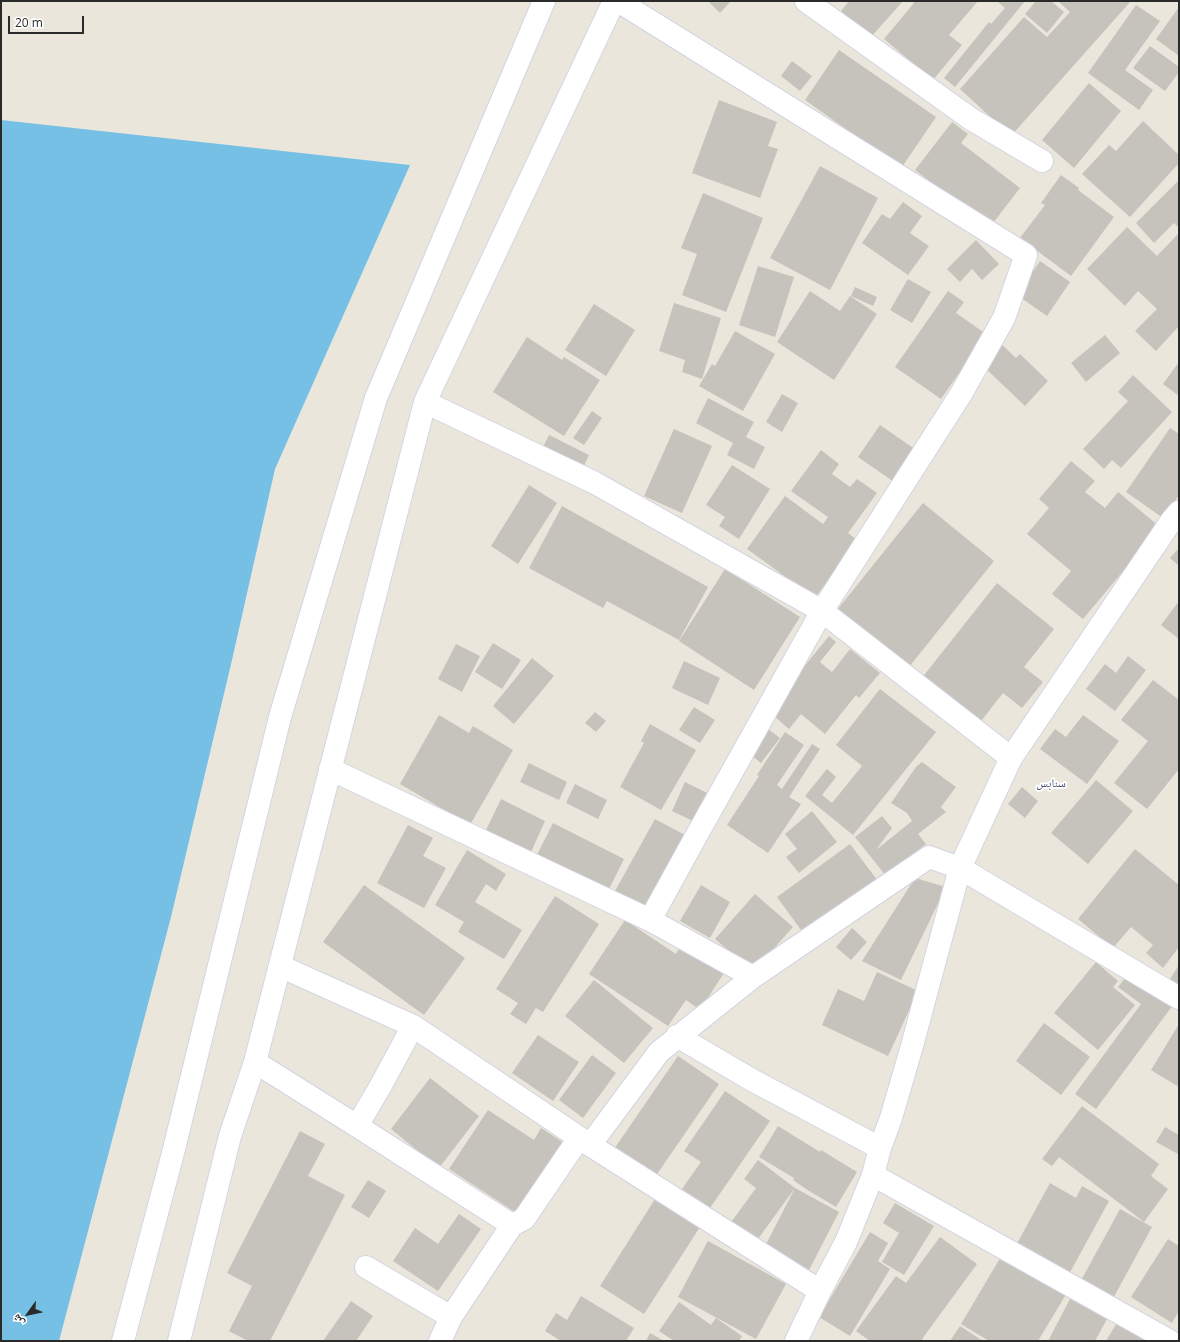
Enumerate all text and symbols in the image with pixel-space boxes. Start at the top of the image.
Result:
scale bar [10,8,86,34]
text: 20 m [15,14,43,31]
district label: سنابس [1036,777,1066,791]
north arrow [8,1294,48,1334]
text: ش [8,1312,27,1330]

